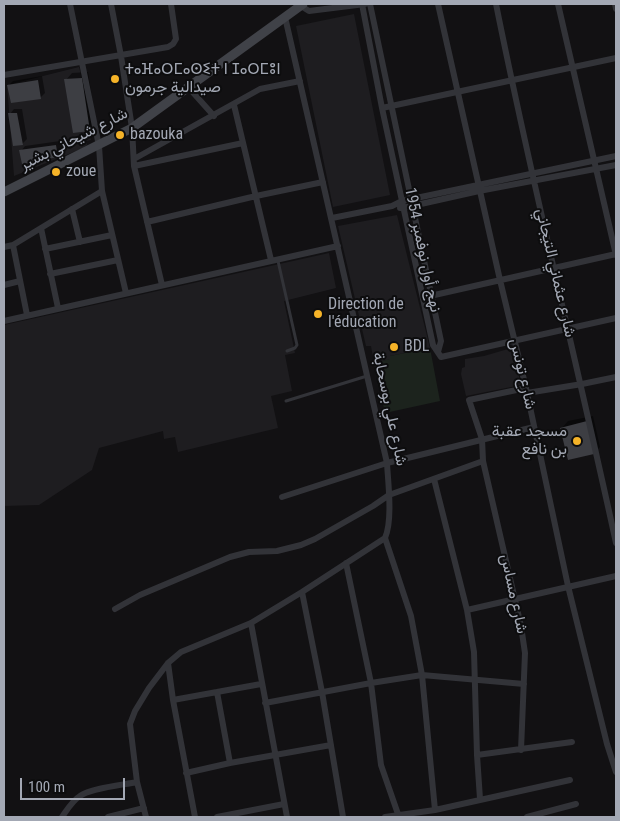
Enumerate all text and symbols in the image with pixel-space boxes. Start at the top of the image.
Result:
place label: ⵜⴰⴼⴰⵔⵎⴰⵙⵉⵜ ⵏ ⵊⴰⵔⵎⵓⵏ صيدالية جرمون [125,60,281,98]
marker: ⵜⴰⴼⴰⵔⵎⴰⵙⵉⵜ ⵏ ⵊⴰⵔⵎⵓⵏ صيدالية جرمون [109,73,121,85]
street label: شارع شيحاني بشير [17,104,131,176]
place label: bazouka [130,125,183,145]
marker: bazouka [114,129,126,141]
place label: zoue [66,162,96,182]
marker: zoue [50,166,62,178]
street label: نهج أول نوفمبر 1954 [399,186,445,314]
street label: شارع عثماني التيجاني [531,207,579,339]
place label: Direction de l'éducation [328,295,404,333]
marker: Direction de l'éducation [312,308,324,320]
place label: BDL [404,337,429,357]
street label: شارع تونس [505,337,539,411]
marker: BDL [388,341,400,353]
street label: شارع علي بوسحابة [368,350,410,468]
place label: مسجد عقبة بن نافع [492,422,567,460]
marker: مسجد عقبة بن نافع [571,435,583,447]
street label: شارع مساس [495,552,531,636]
scale bar [22,768,128,800]
text: 100 m [28,778,65,796]

